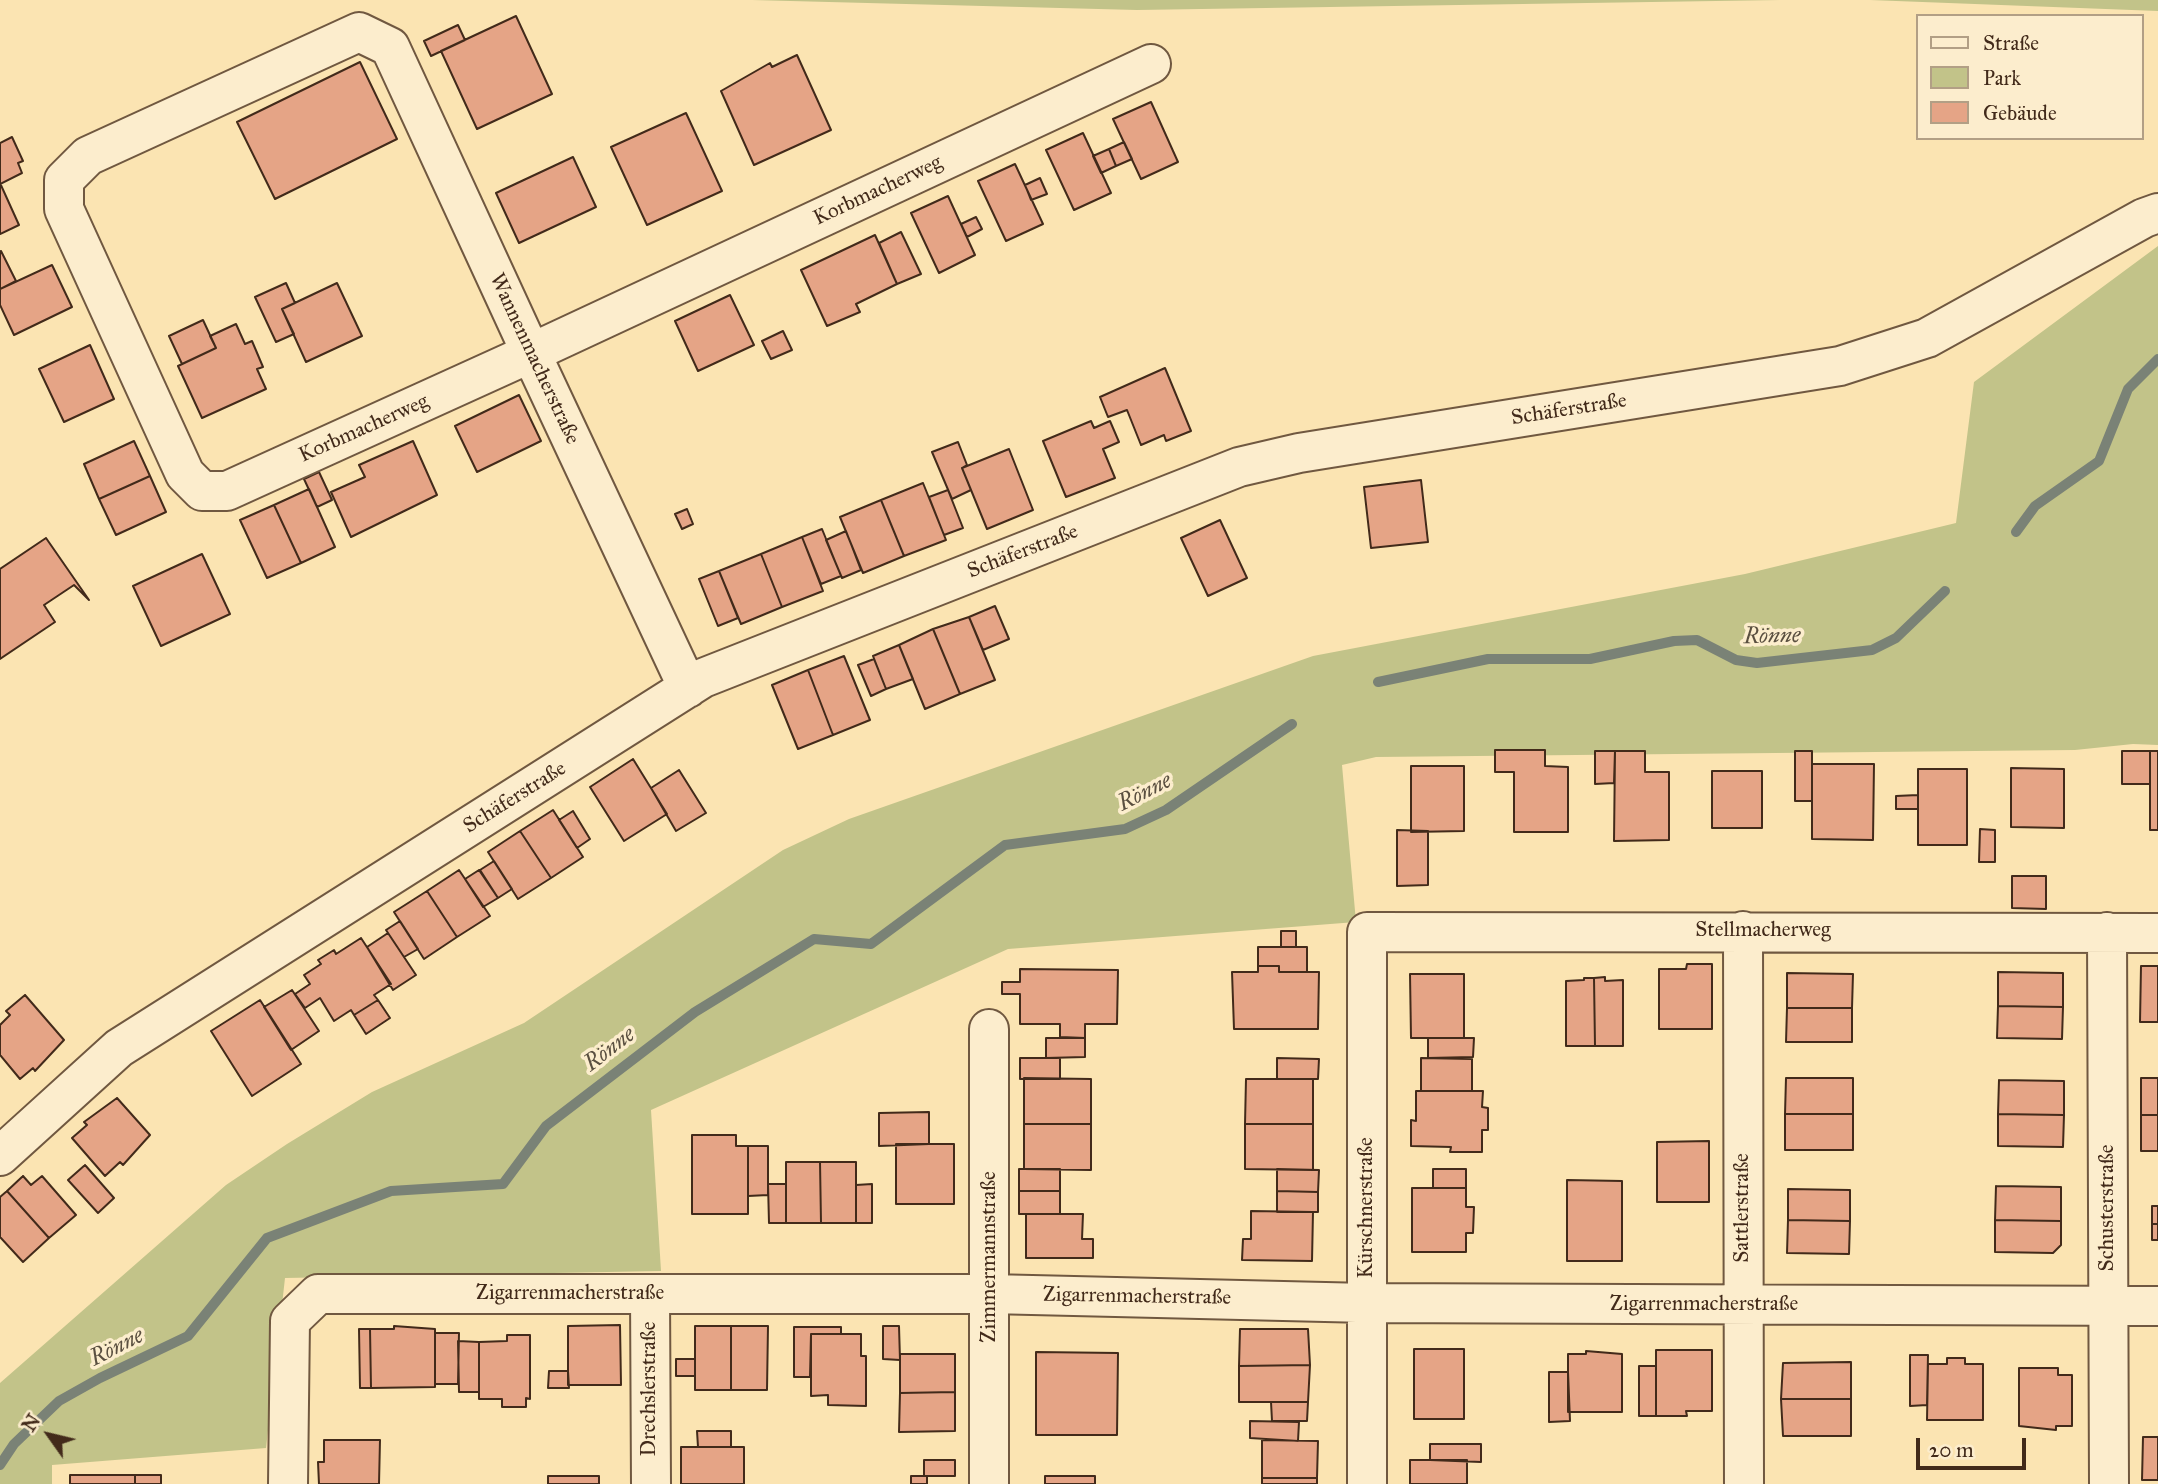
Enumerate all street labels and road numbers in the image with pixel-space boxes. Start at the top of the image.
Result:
street label: Korbmacherweg [810,150,946,232]
street label: Wannenmacherstraße [483,270,585,448]
street label: Schäferstraße [1510,388,1628,432]
street label: Korbmacherweg [295,389,433,469]
street label: Schäferstraße [964,519,1082,585]
street label: Schäferstraße [459,756,571,840]
street label: Stellmacherweg [1695,918,1831,944]
street label: Kürschnerstraße [1354,1137,1380,1279]
street label: Schusterstraße [2095,1145,2121,1271]
street label: Sattlerstraße [1730,1153,1756,1263]
street label: Zimmermannstraße [977,1171,1003,1343]
street label: Zigarrenmacherstraße [476,1281,664,1307]
street label: Zigarrenmacherstraße [1043,1283,1231,1311]
street label: Zigarrenmacherstraße [1610,1292,1798,1318]
street label: Drechslerstraße [637,1322,663,1456]

